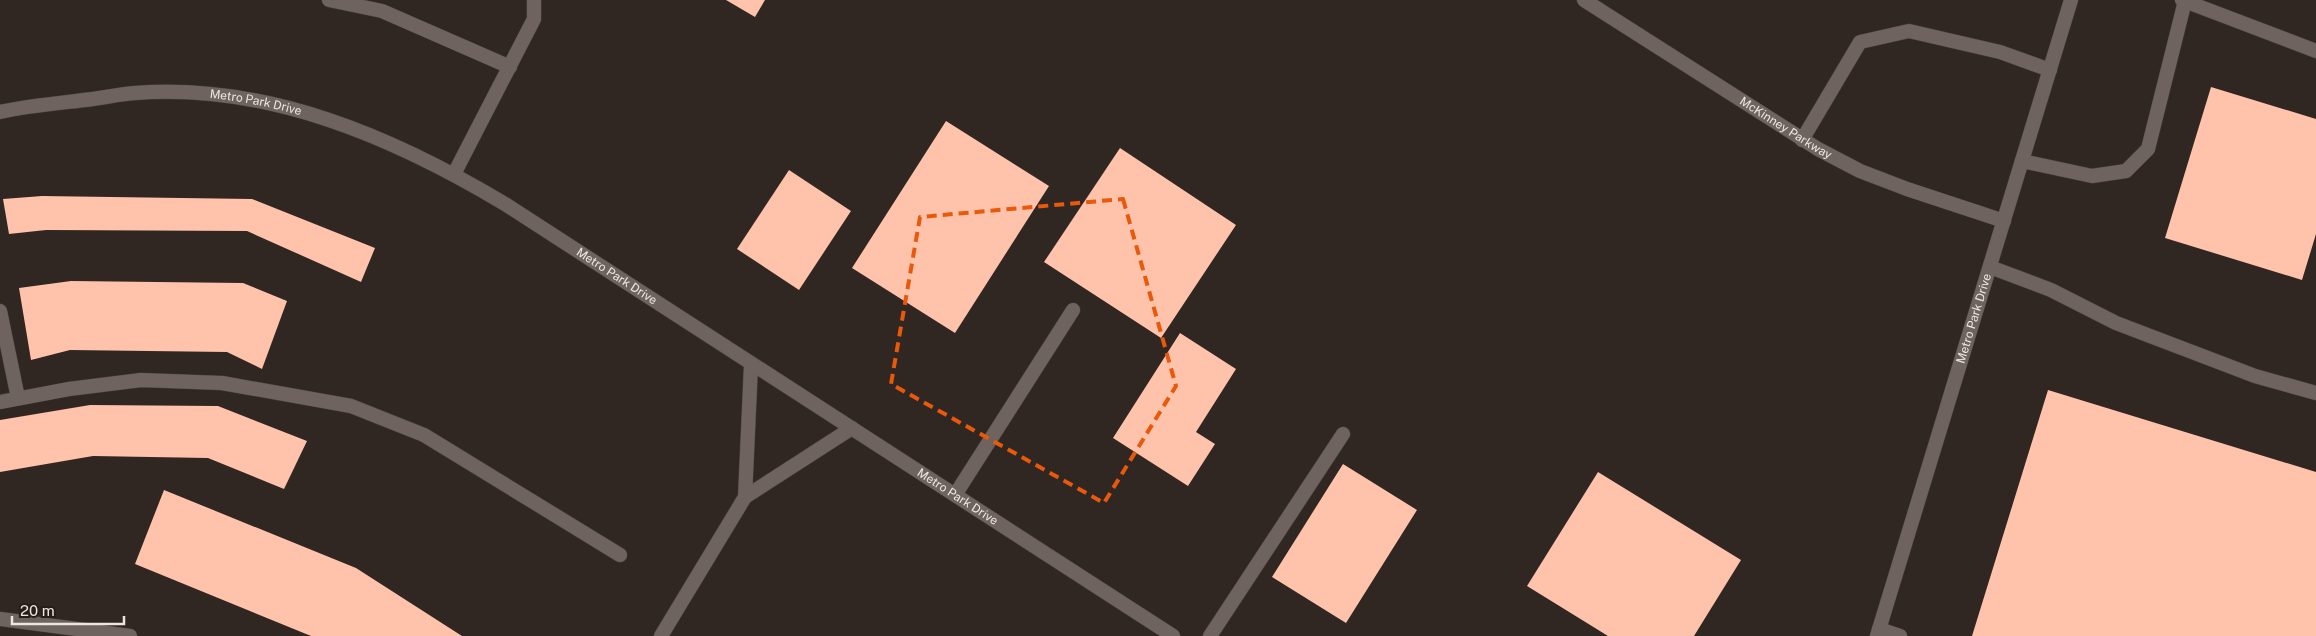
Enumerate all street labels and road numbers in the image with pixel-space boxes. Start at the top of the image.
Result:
street label: Metro Park Drive [209,87,303,118]
street label: McKinney Parkway [1737,94,1835,162]
street label: Metro Park Drive [574,245,660,308]
street label: Metro Park Drive [1954,272,1994,365]
street label: Metro Park Drive [915,466,1001,528]

